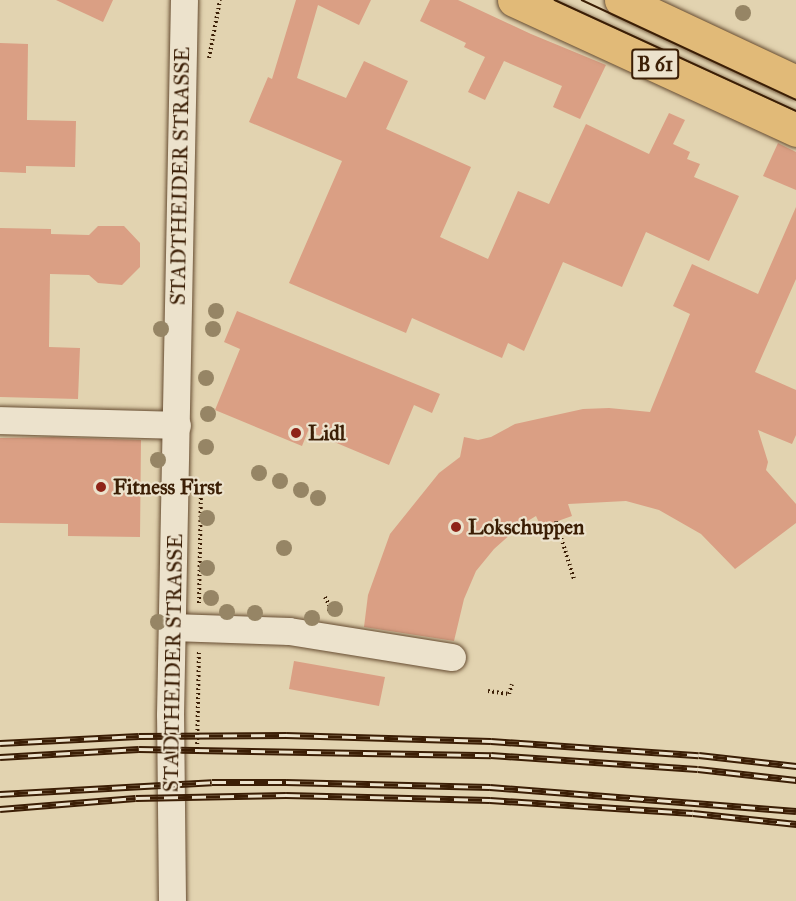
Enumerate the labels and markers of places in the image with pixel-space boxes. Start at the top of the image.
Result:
place label: Lidl [308,420,345,446]
marker: Lidl [289,426,303,440]
place label: Fitness First [113,474,222,500]
marker: Fitness First [94,480,108,494]
place label: Lokschuppen [468,514,584,540]
marker: Lokschuppen [449,520,463,534]

